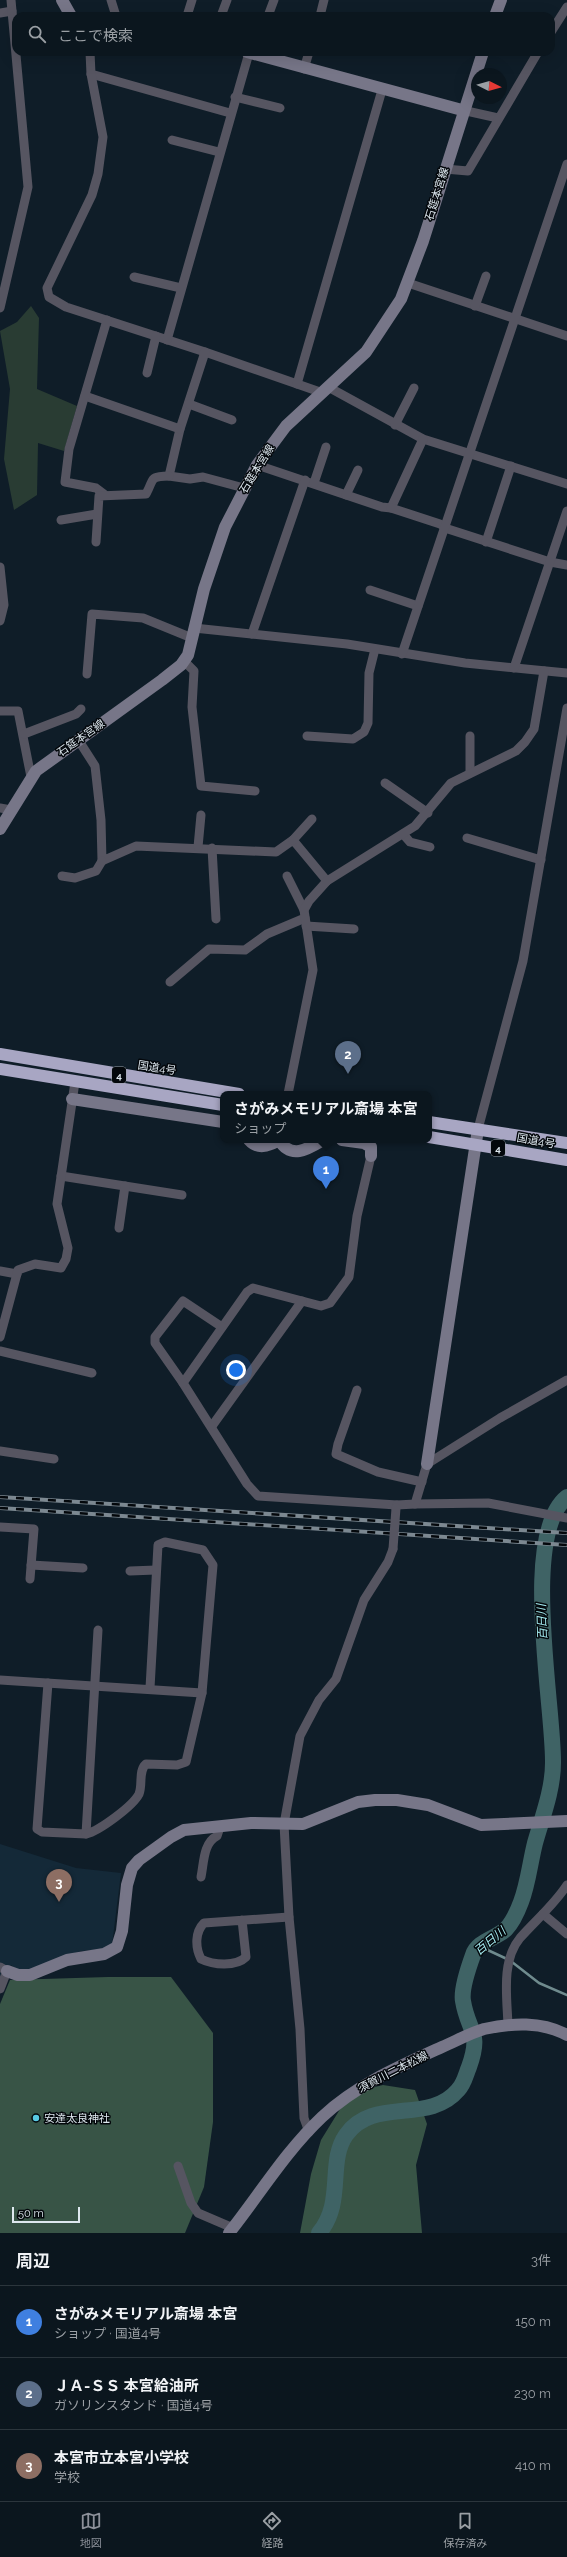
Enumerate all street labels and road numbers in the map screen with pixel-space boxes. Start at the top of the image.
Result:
street label: 石筵本宮線 [423,166,451,222]
street label: 石筵本宮線 [237,442,277,496]
street label: 石筵本宮線 [55,717,107,759]
street label: 国道4号 [137,1059,177,1077]
road number: 4 [112,1067,126,1083]
street label: 国道4号 [516,1131,556,1151]
road number: 4 [491,1140,505,1156]
street label: 須賀川二本松線 [356,2049,430,2095]

